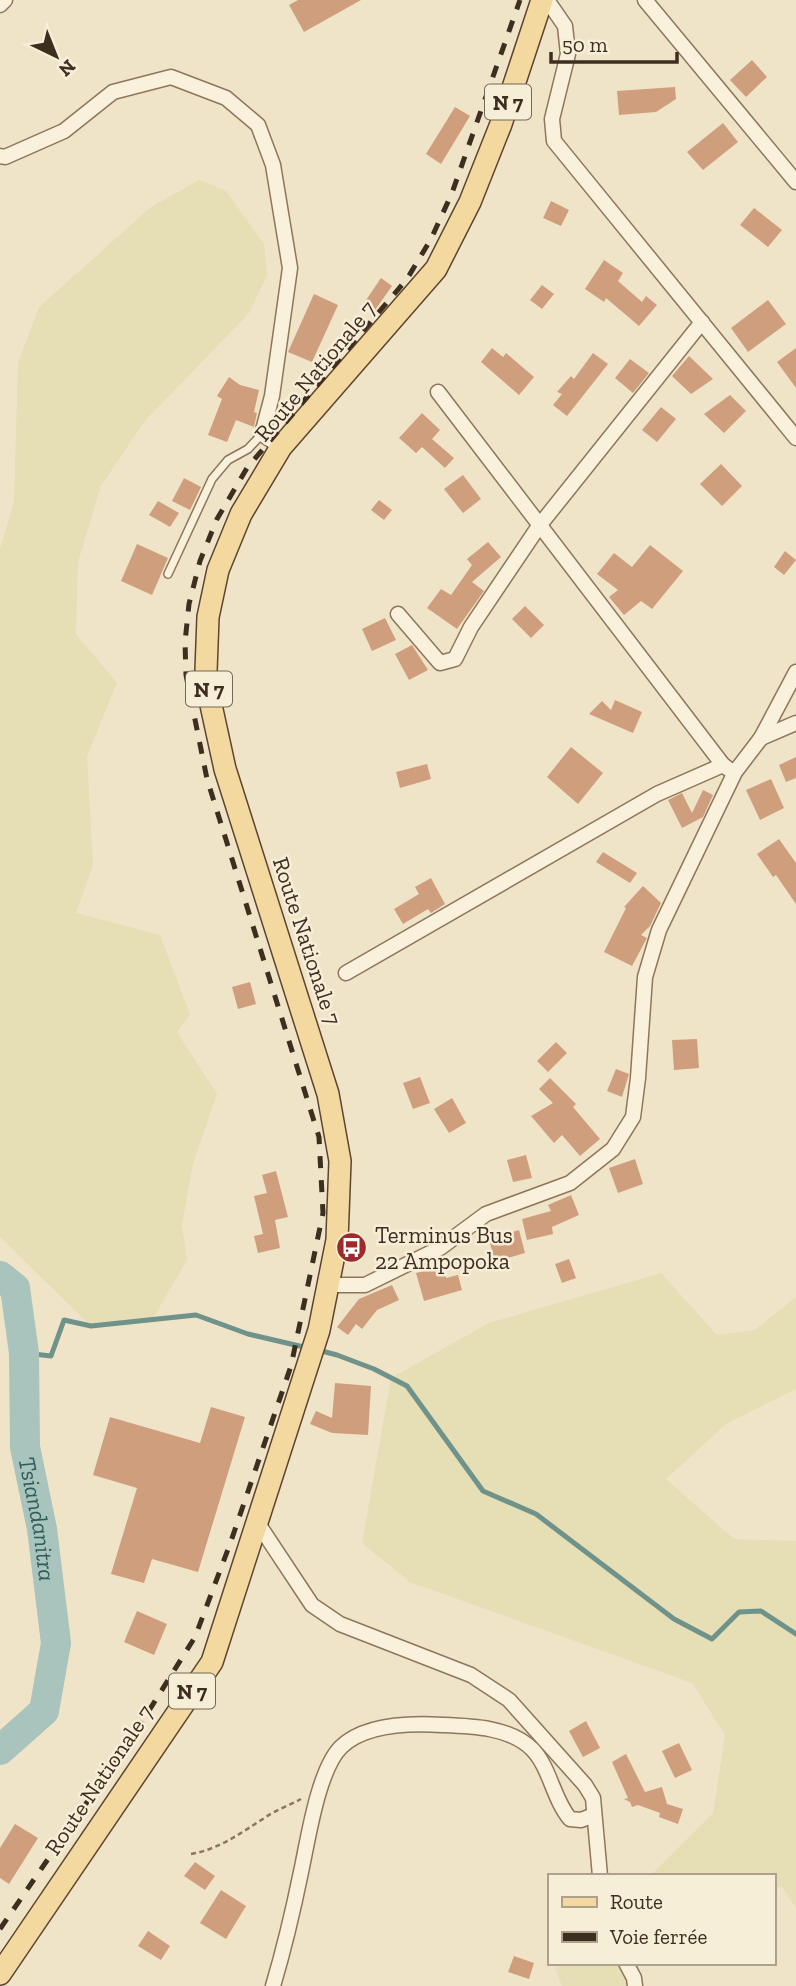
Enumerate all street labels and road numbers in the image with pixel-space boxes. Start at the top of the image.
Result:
road number: N 7 [485,84,531,119]
street label: Route Nationale 7 [248,295,382,447]
road number: N 7 [186,672,232,706]
street label: Route Nationale 7 [267,854,347,1029]
road number: N 7 [169,1674,215,1708]
street label: Route Nationale 7 [39,1700,160,1860]

